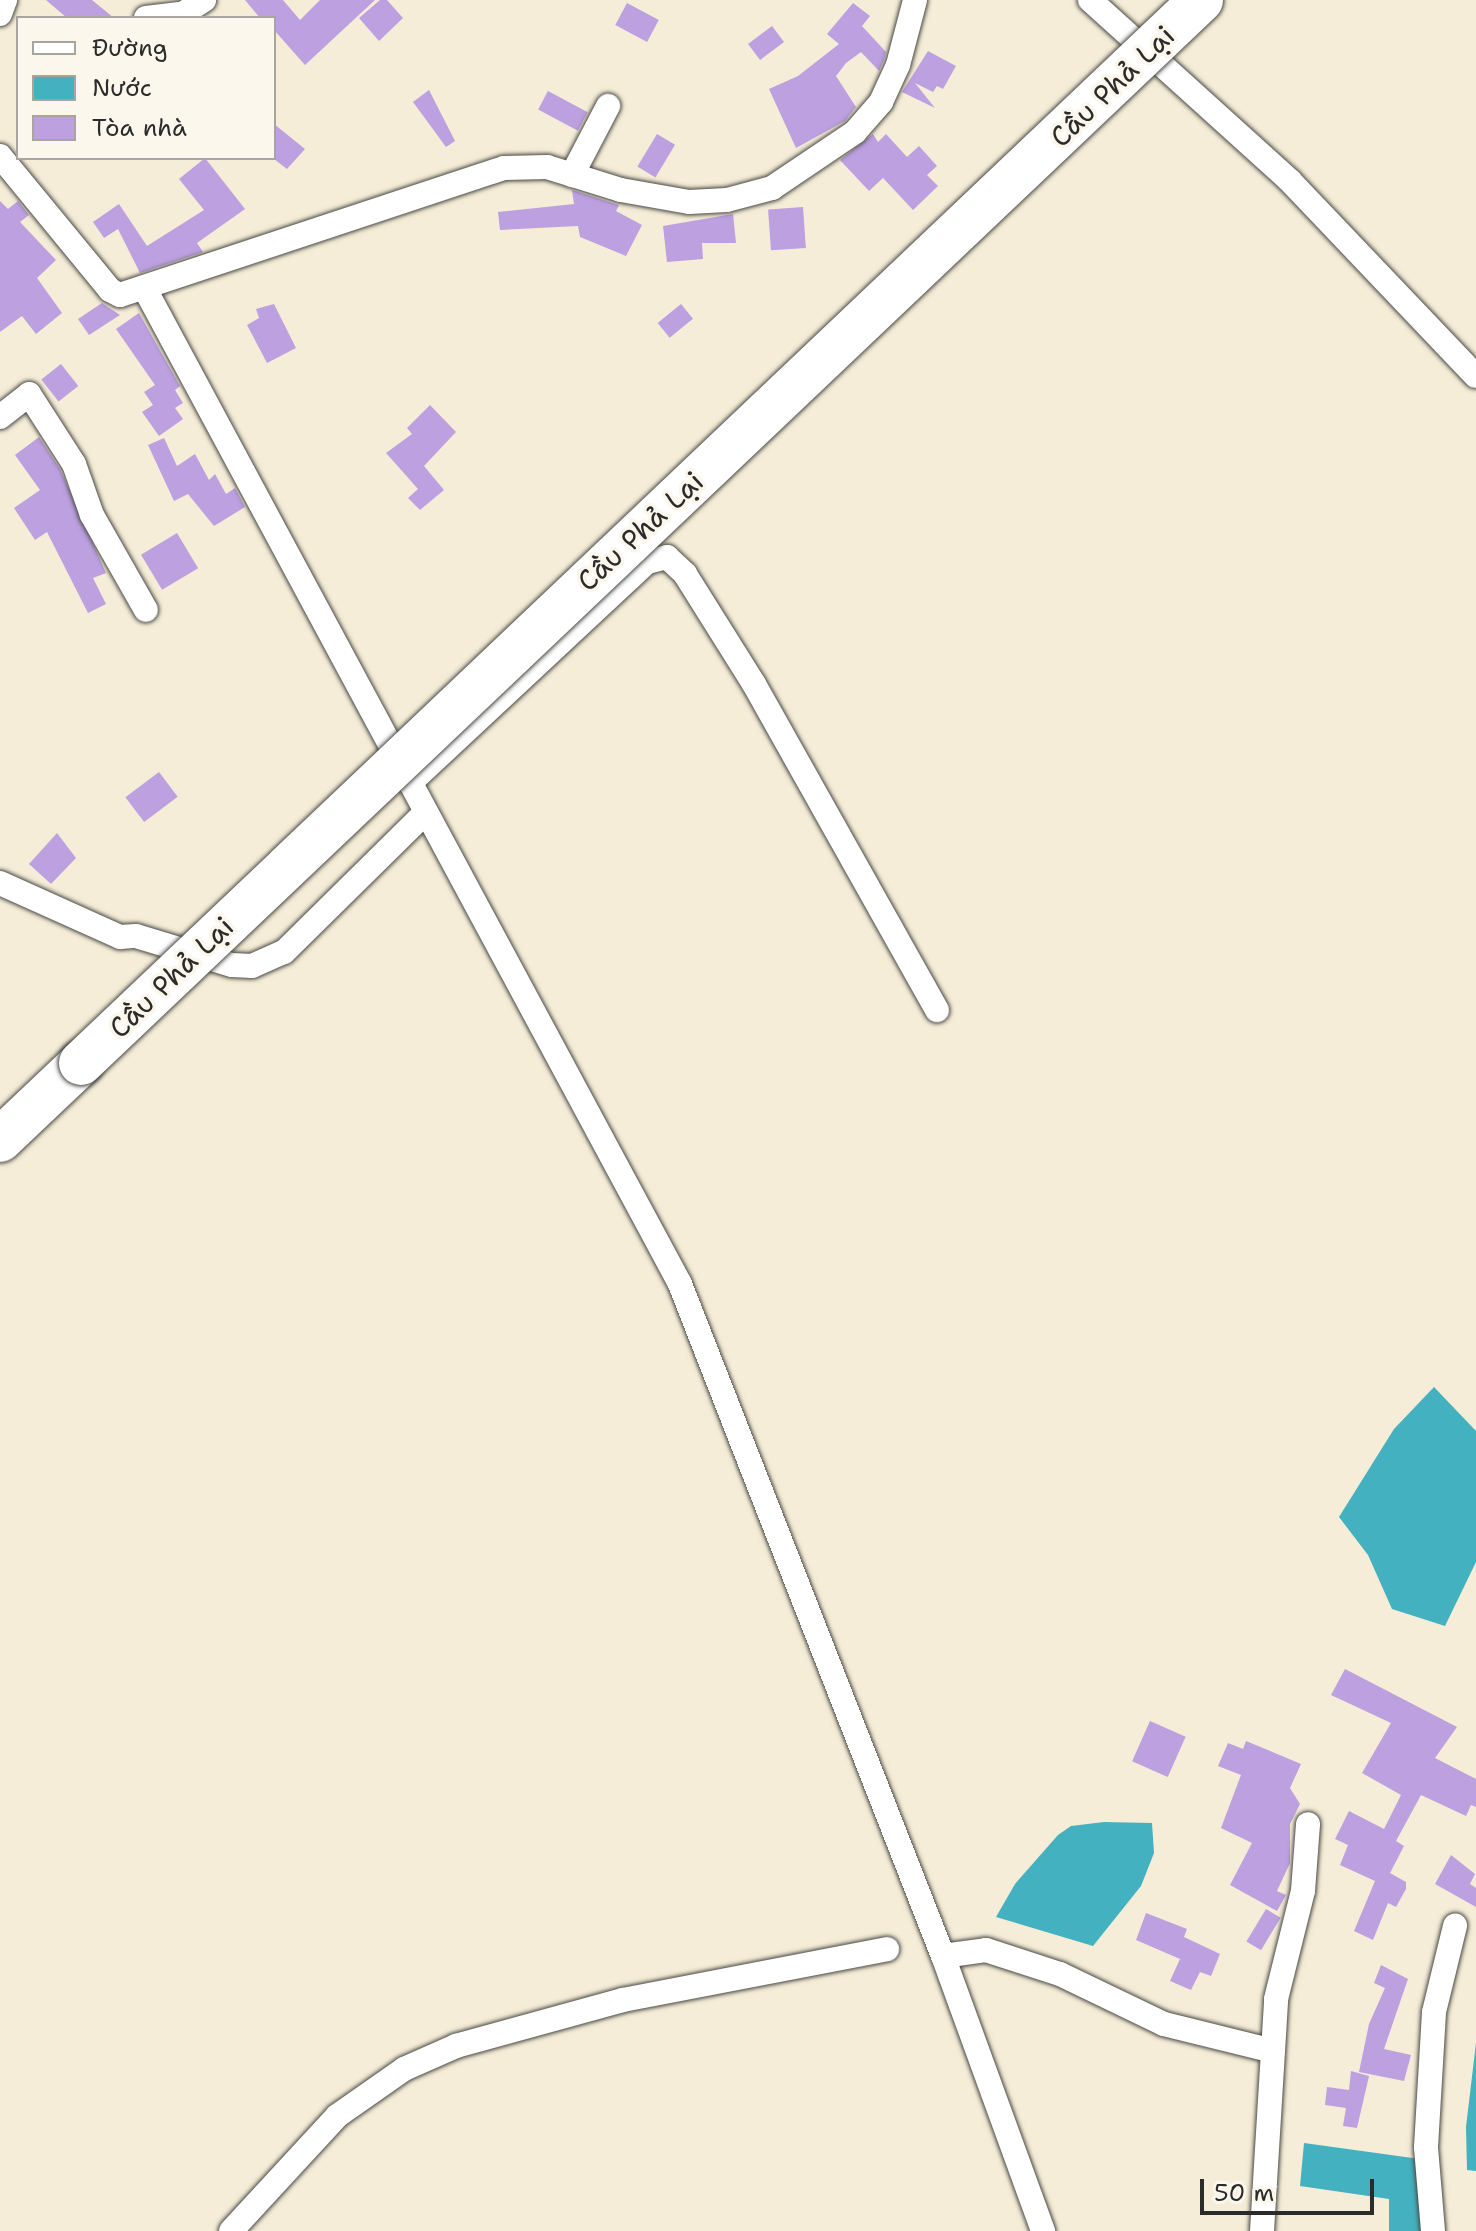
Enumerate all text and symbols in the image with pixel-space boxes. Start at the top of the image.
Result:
legend [16,16,276,160]
street label: Cầu Phả Lại [1043,18,1181,154]
text: Đường [92,32,167,64]
text: Nước [92,72,152,104]
text: Tòa nhà [92,112,187,144]
street label: Cầu Phả Lại [570,464,710,598]
street label: Cầu Phả Lại [102,909,240,1045]
scale bar [1204,2163,1378,2213]
text: 50 m [1214,2177,1274,2209]

